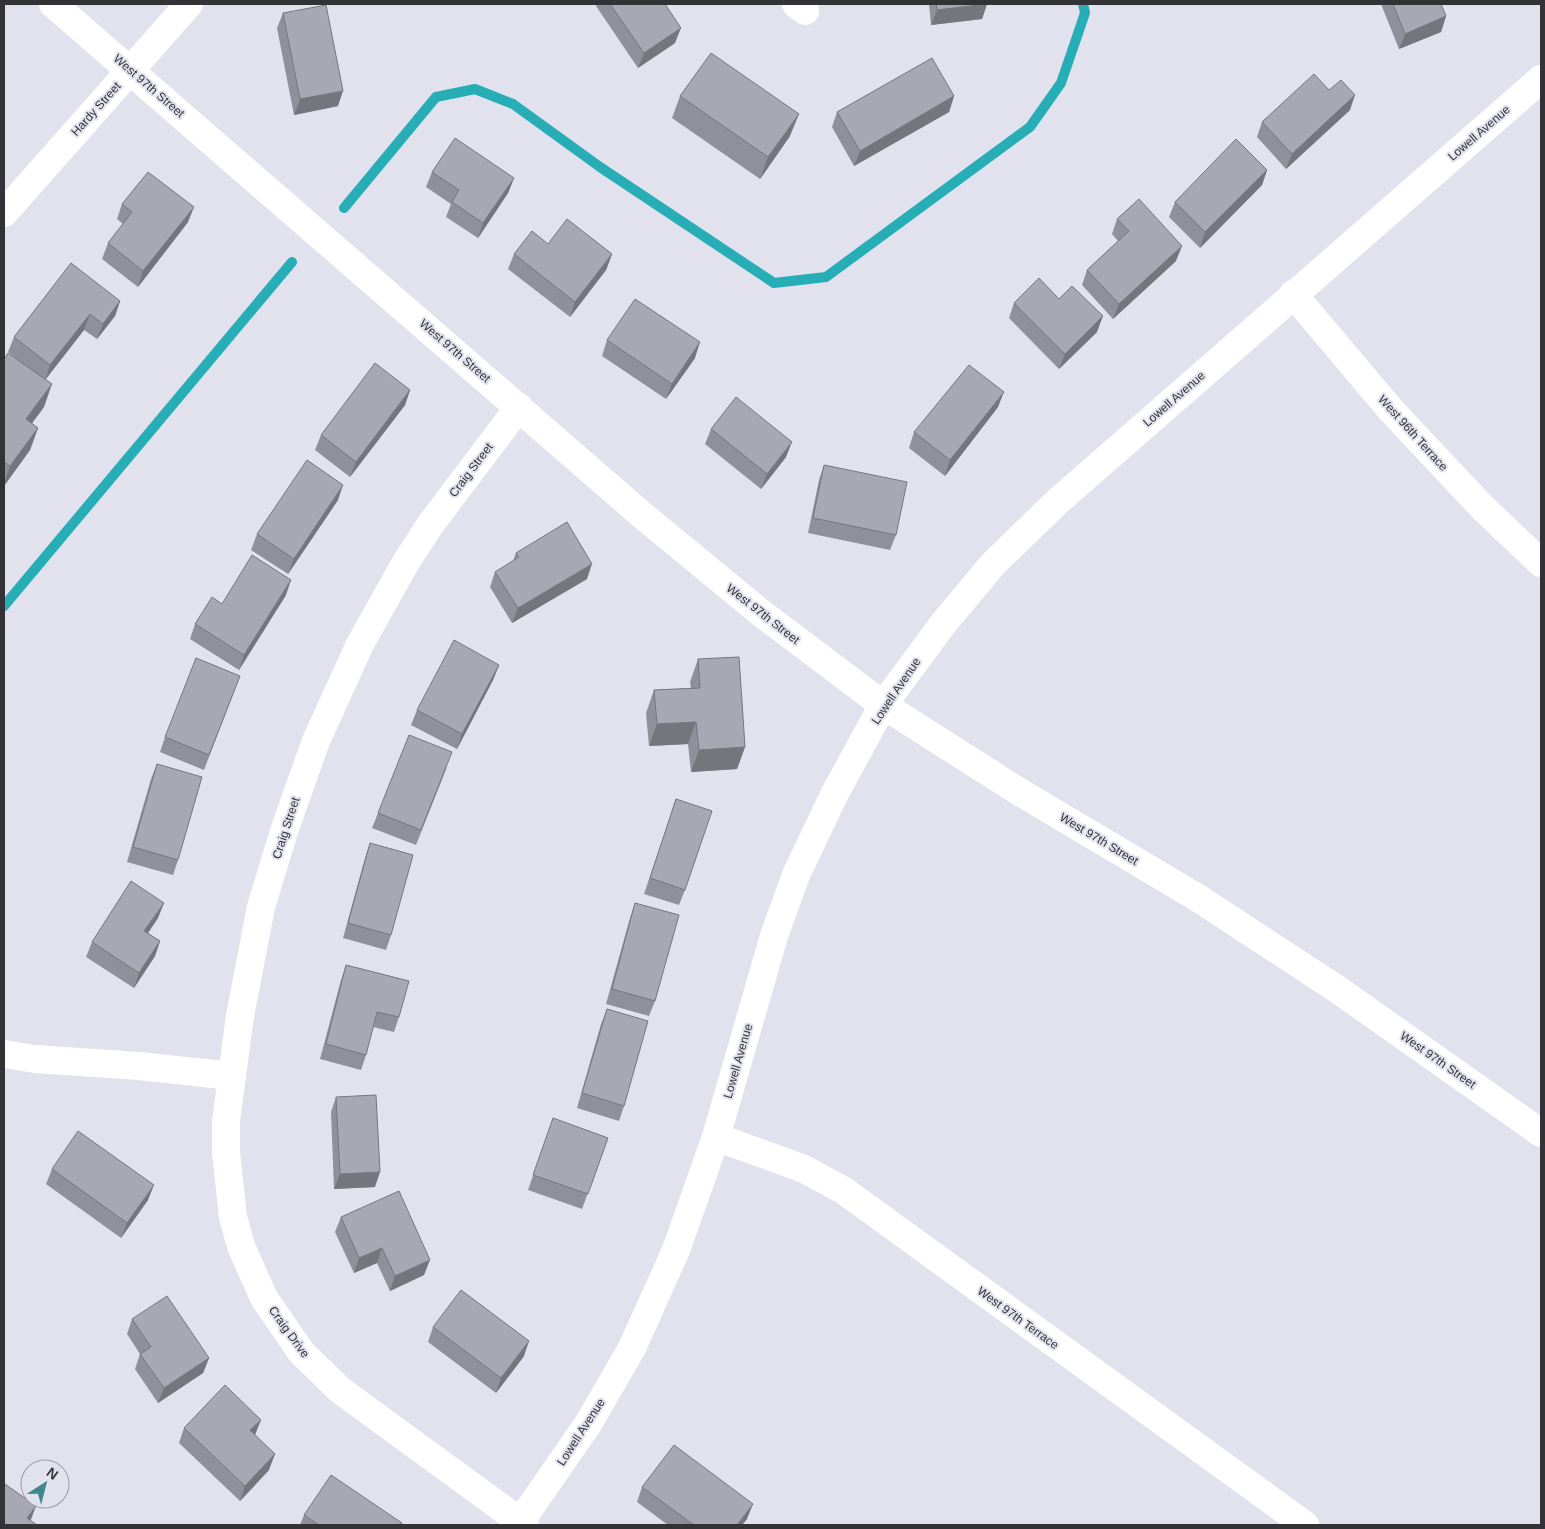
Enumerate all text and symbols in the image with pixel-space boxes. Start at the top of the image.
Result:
street label: West 97th Street [111,51,188,121]
street label: Hardy Street [68,79,124,139]
street label: Lowell Avenue [1445,102,1513,164]
street label: West 97th Street [417,316,494,386]
street label: Lowell Avenue [1140,368,1208,430]
street label: West 96th Terrace [1375,392,1451,474]
street label: Craig Street [446,440,496,500]
street label: West 97th Street [724,581,803,647]
street label: Lowell Avenue [869,655,924,727]
street label: Craig Street [269,795,303,861]
street label: West 97th Street [1057,810,1141,868]
street label: Lowell Avenue [721,1022,755,1100]
street label: West 97th Street [1397,1029,1479,1092]
street label: West 97th Terrace [975,1284,1062,1352]
street label: Craig Drive [266,1304,312,1361]
street label: Lowell Avenue [554,1396,608,1468]
north arrow [20,1459,70,1509]
text: N [44,1464,61,1483]

